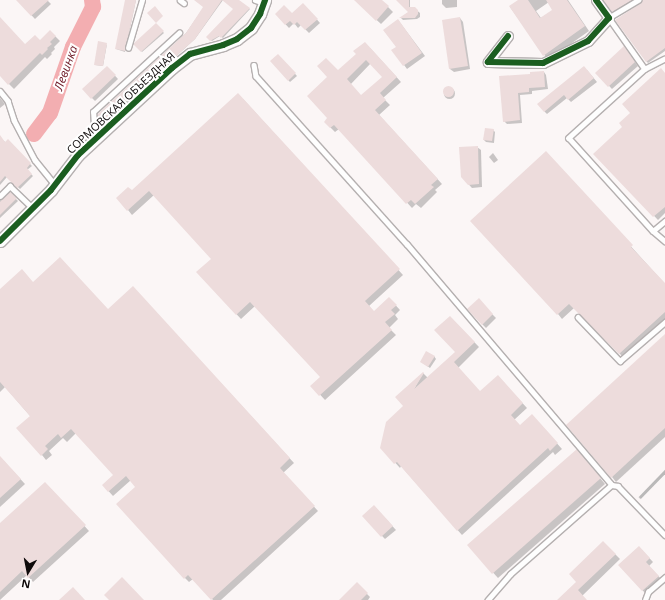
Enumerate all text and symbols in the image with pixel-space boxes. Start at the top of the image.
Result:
water label: Левинка [51,44,81,92]
street label: СОРМОВСКАЯ ОБЪЕЗДНАЯ [64,49,178,157]
north arrow [8,552,48,592]
text: N [20,576,32,592]

